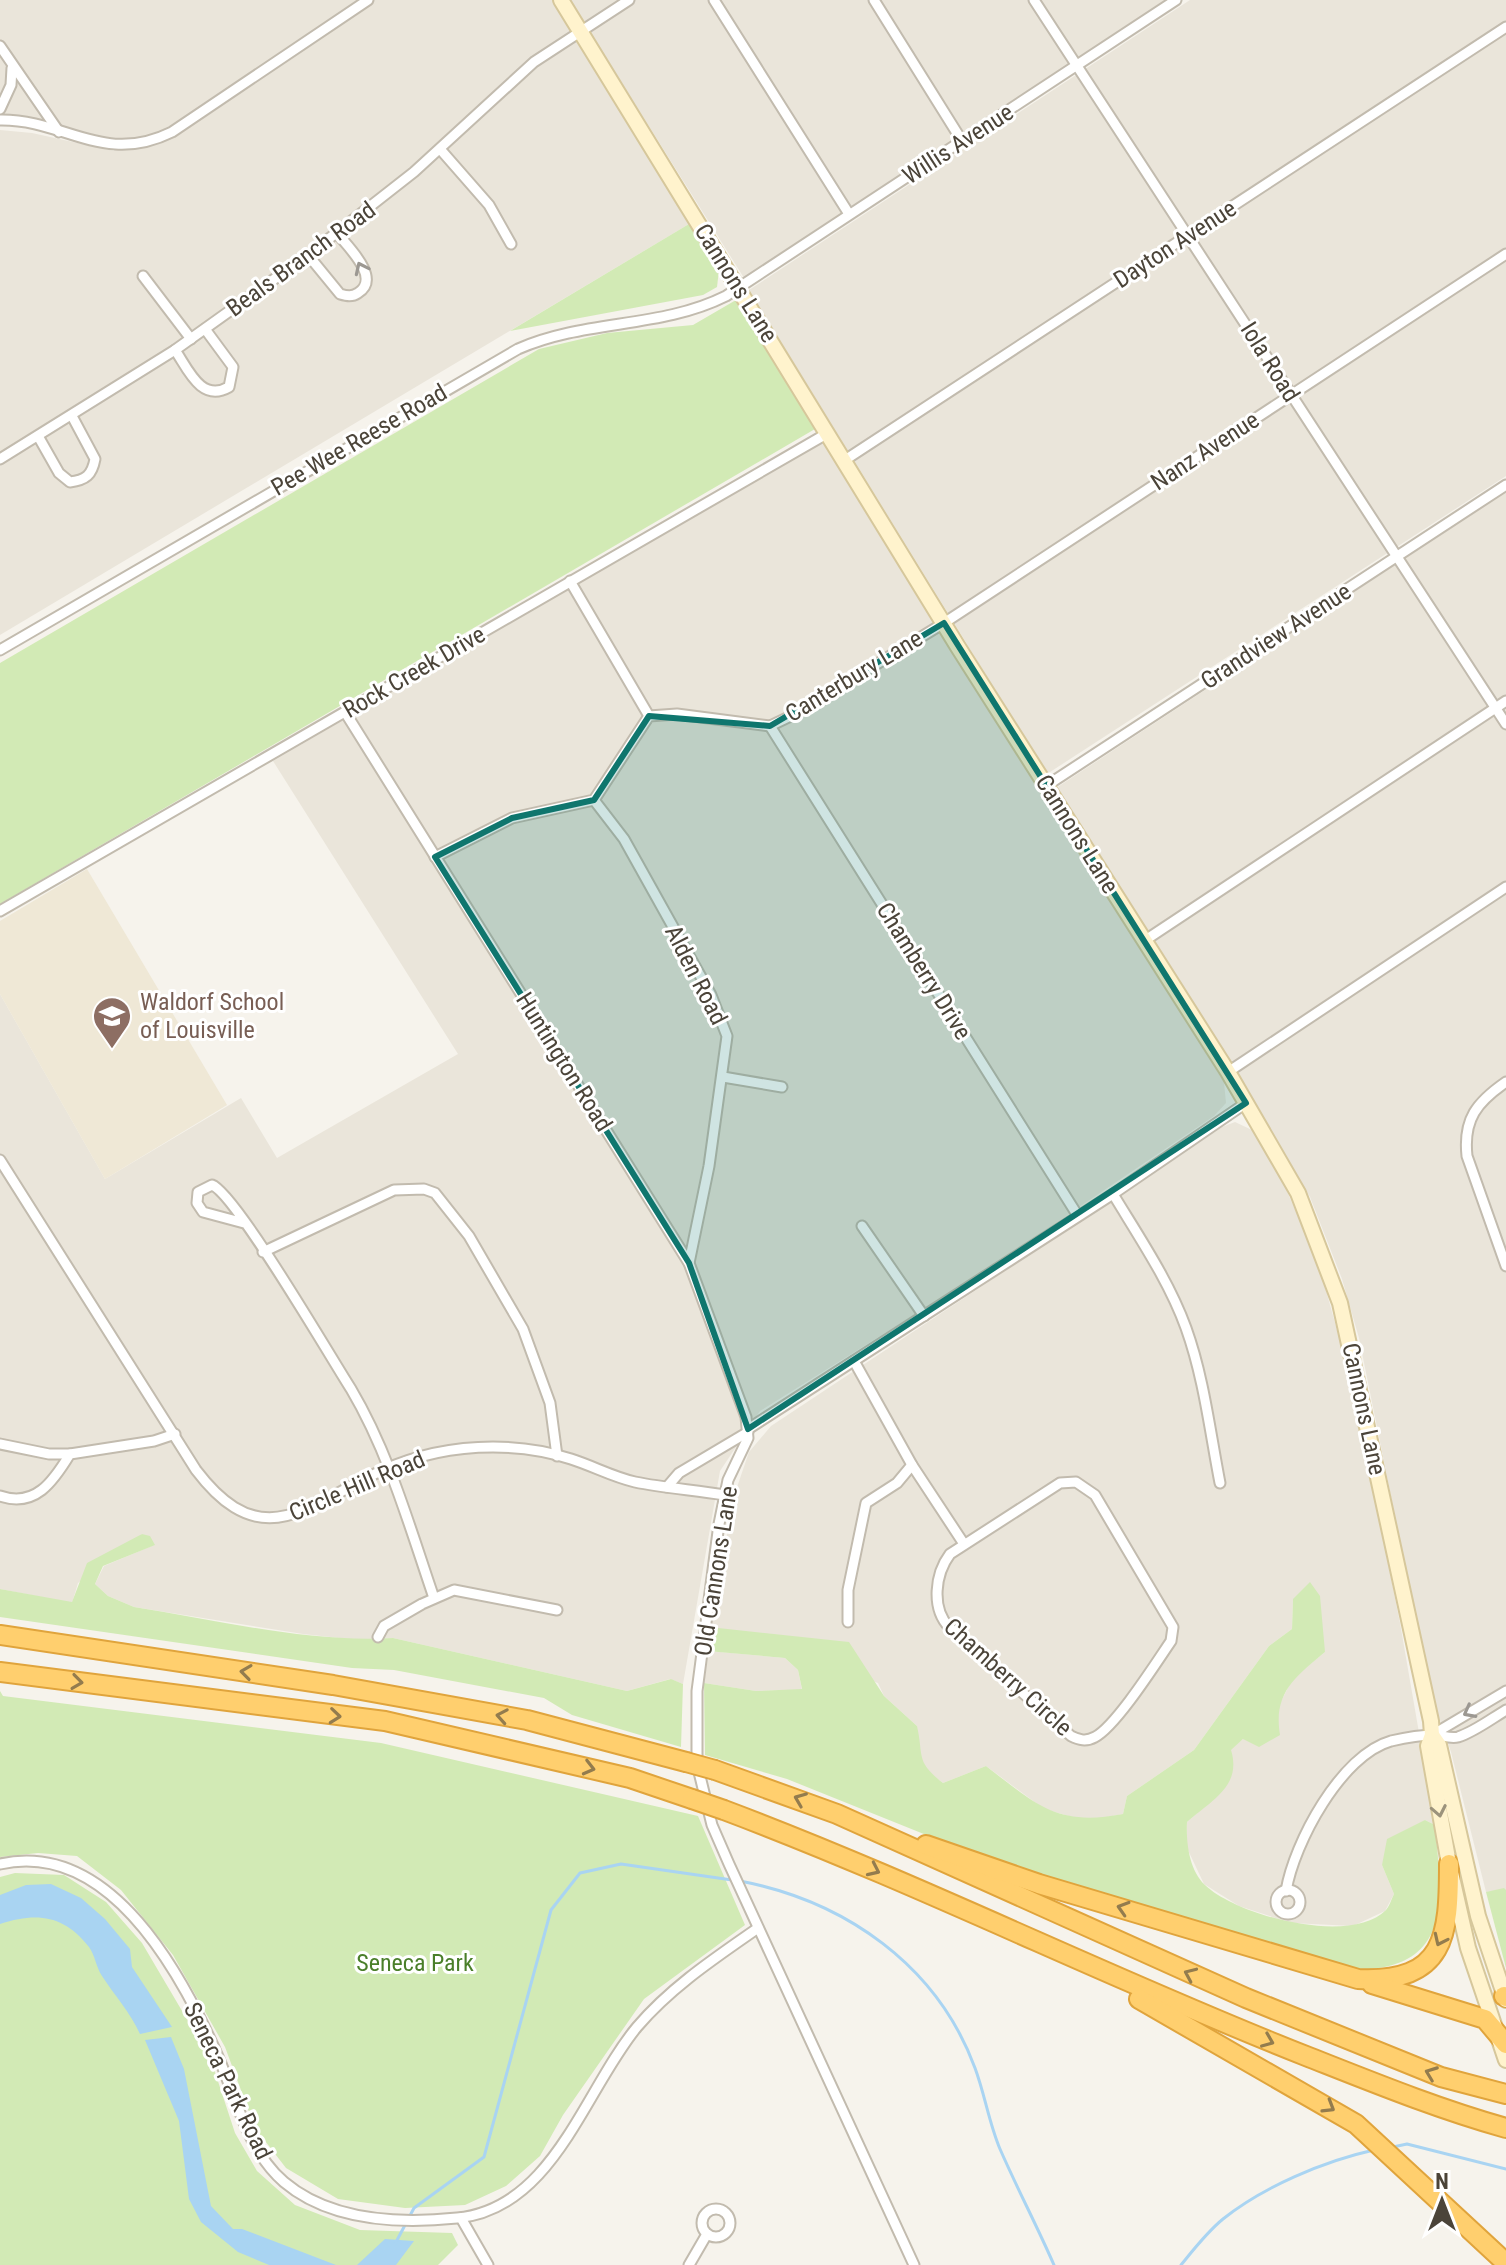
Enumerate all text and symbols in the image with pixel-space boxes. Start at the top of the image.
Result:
street label: Willis Avenue [898,98,1018,190]
street label: Dayton Avenue [1109,194,1241,294]
street label: Beals Branch Road [221,196,381,322]
street label: Cannons Lane [689,219,783,347]
one-way arrow [354,262,370,277]
street label: Iola Road [1235,317,1305,407]
street label: Pee Wee Reese Road [266,378,452,502]
street label: Nanz Avenue [1146,406,1264,496]
street label: Grandview Avenue [1196,577,1356,695]
street label: Rock Creek Drive [338,620,490,724]
street label: Canterbury Lane [781,624,927,728]
street label: Cannons Lane [1030,770,1124,898]
street label: Chamberry Drive [871,897,977,1045]
street label: Alden Road [659,921,733,1029]
street label: Huntington Road [510,987,618,1137]
place label: Waldorf School of Louisville [140,988,284,1044]
school or university icon: Waldorf School of Louisville [91,995,133,1050]
street label: Cannons Lane [1336,1340,1392,1478]
street label: Circle Hill Road [285,1445,429,1527]
street label: Old Cannons Lane [689,1484,743,1658]
street label: Chamberry Circle [938,1612,1078,1742]
one-way arrow [239,1664,252,1681]
one-way arrow [70,1673,84,1690]
one-way arrow [1462,1703,1477,1718]
one-way arrow [329,1707,342,1724]
one-way arrow [495,1708,509,1725]
one-way arrow [582,1759,596,1776]
one-way arrow [794,1792,808,1809]
one-way arrow [1430,1804,1447,1818]
one-way arrow [866,1860,881,1876]
one-way arrow [1117,1901,1131,1918]
one-way arrow [1434,1931,1450,1946]
park label: Seneca Park [356,1949,474,1977]
one-way arrow [1184,1968,1199,1984]
street label: Seneca Park Road [178,1998,278,2164]
one-way arrow [1260,2031,1274,2048]
one-way arrow [1425,2066,1439,2082]
one-way arrow [1320,2097,1335,2113]
north arrow [1402,2161,1482,2241]
text: N [1435,2169,1449,2194]

